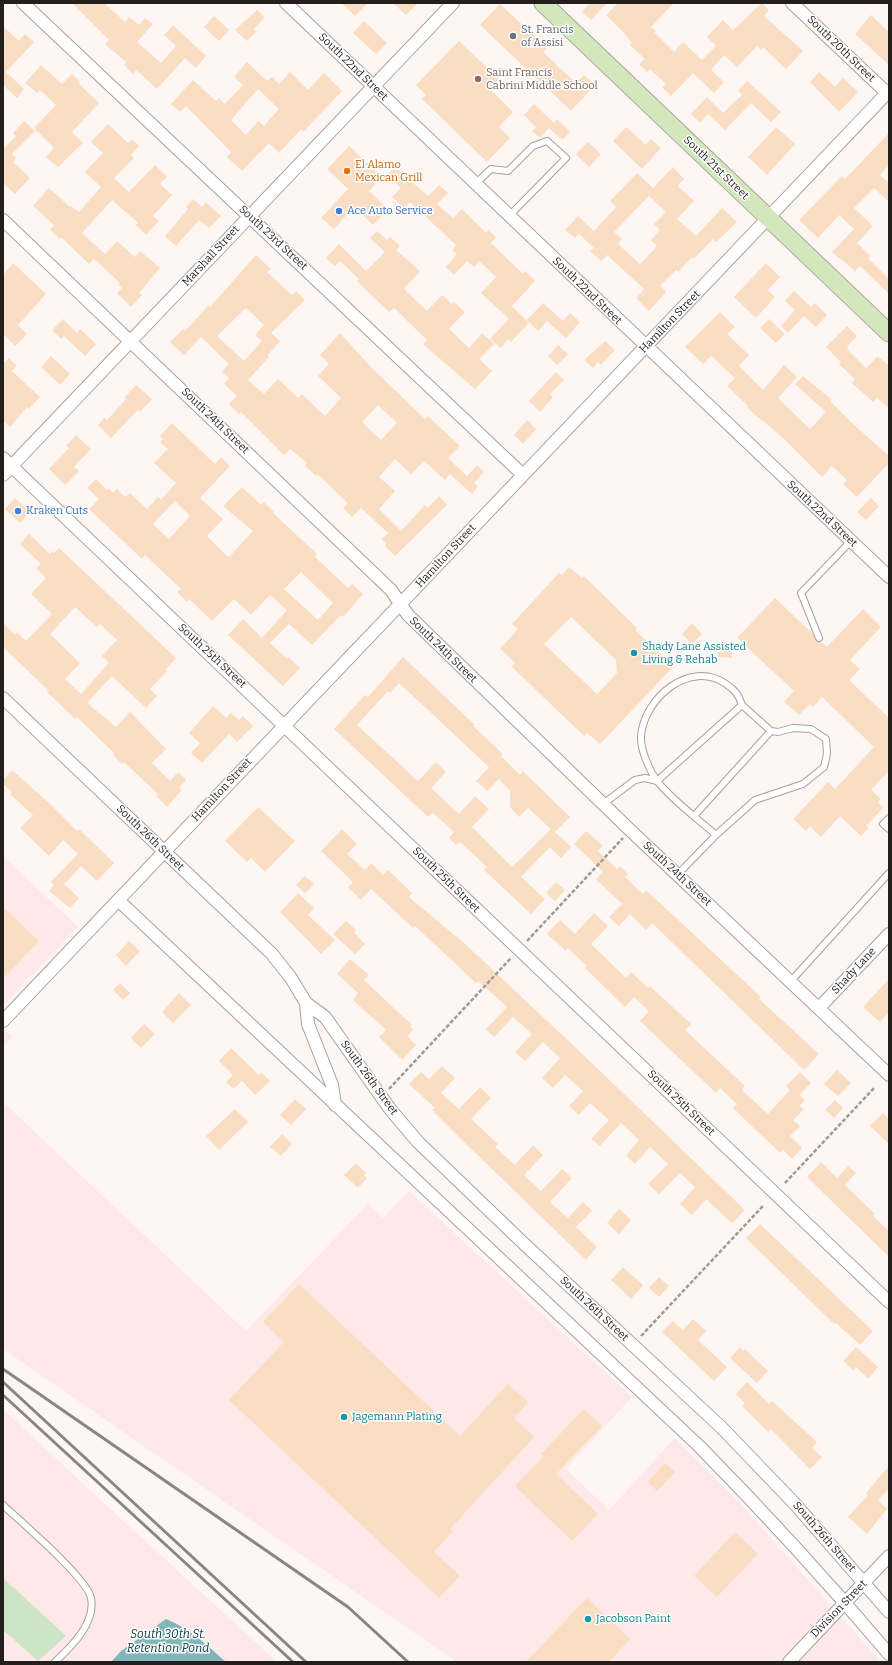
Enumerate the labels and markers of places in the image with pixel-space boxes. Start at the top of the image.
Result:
place label: St. Francis of Assisi [521,23,573,49]
marker: St. Francis of Assisi [508,31,518,41]
place label: Saint Francis Cabrini Middle School [486,66,598,92]
marker: Saint Francis Cabrini Middle School [473,74,483,84]
place label: El Alamo Mexican Grill [355,158,423,184]
marker: El Alamo Mexican Grill [342,166,352,176]
place label: Ace Auto Service [347,204,433,218]
marker: Ace Auto Service [334,206,344,216]
place label: Kraken Cuts [26,504,88,518]
marker: Kraken Cuts [13,506,23,516]
place label: Shady Lane Assisted Living & Rehab [642,640,746,666]
marker: Shady Lane Assisted Living & Rehab [629,648,639,658]
place label: Jagemann Plating [352,1410,442,1424]
marker: Jagemann Plating [339,1412,349,1422]
place label: Jacobson Paint [596,1612,671,1626]
marker: Jacobson Paint [583,1614,593,1624]

